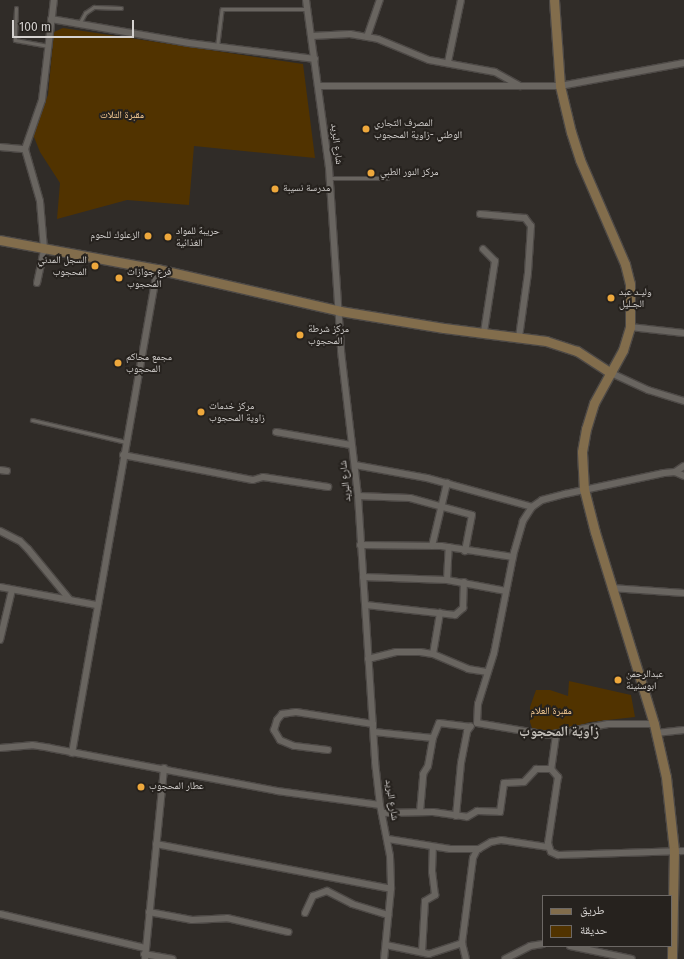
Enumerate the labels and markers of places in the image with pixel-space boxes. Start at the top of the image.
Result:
place label: المصرف التجاري الوطني -زاوية المحجوب [374,117,462,140]
marker: المصرف التجاري الوطني -زاوية المحجوب [361,124,371,134]
marker: مركز النور الطبي [365,167,377,179]
place label: مركز النور الطبي [380,167,439,179]
place label: مدرسة نسيبة [283,183,330,195]
marker: مدرسة نسيبة [270,184,280,194]
place label: حريبة للمواد الغذائية [176,225,220,248]
place label: الزعلوك للحوم [90,230,140,242]
marker: الزعلوك للحوم [143,231,153,241]
marker: حريبة للمواد الغذائية [163,232,173,242]
place label: السجل المدني المحجوب [38,254,87,278]
marker: السجل المدني المحجوب [90,261,100,271]
place label: فرع جوازات المحجوب [127,266,171,290]
marker: فرع جوازات المحجوب [114,273,124,283]
place label: وليـد عبد الجـليل [619,286,652,310]
marker: وليـد عبد الجـليل [606,293,616,303]
place label: مركز شرطة المحجوب [308,323,349,346]
marker: مركز شرطة المحجوب [295,330,305,340]
place label: مجمع محاكم المحجوب [126,351,172,374]
marker: مجمع محاكم المحجوب [113,358,123,368]
place label: مركز خدمات زاوية المحجوب [209,400,265,424]
marker: مركز خدمات زاوية المحجوب [196,407,206,417]
place label: عبدالرحمن ابوسنينة [626,668,664,692]
marker: عبدالرحمن ابوسنينة [613,675,623,685]
place label: عطار المحجوب [149,781,204,793]
marker: عطار المحجوب [136,782,146,792]

